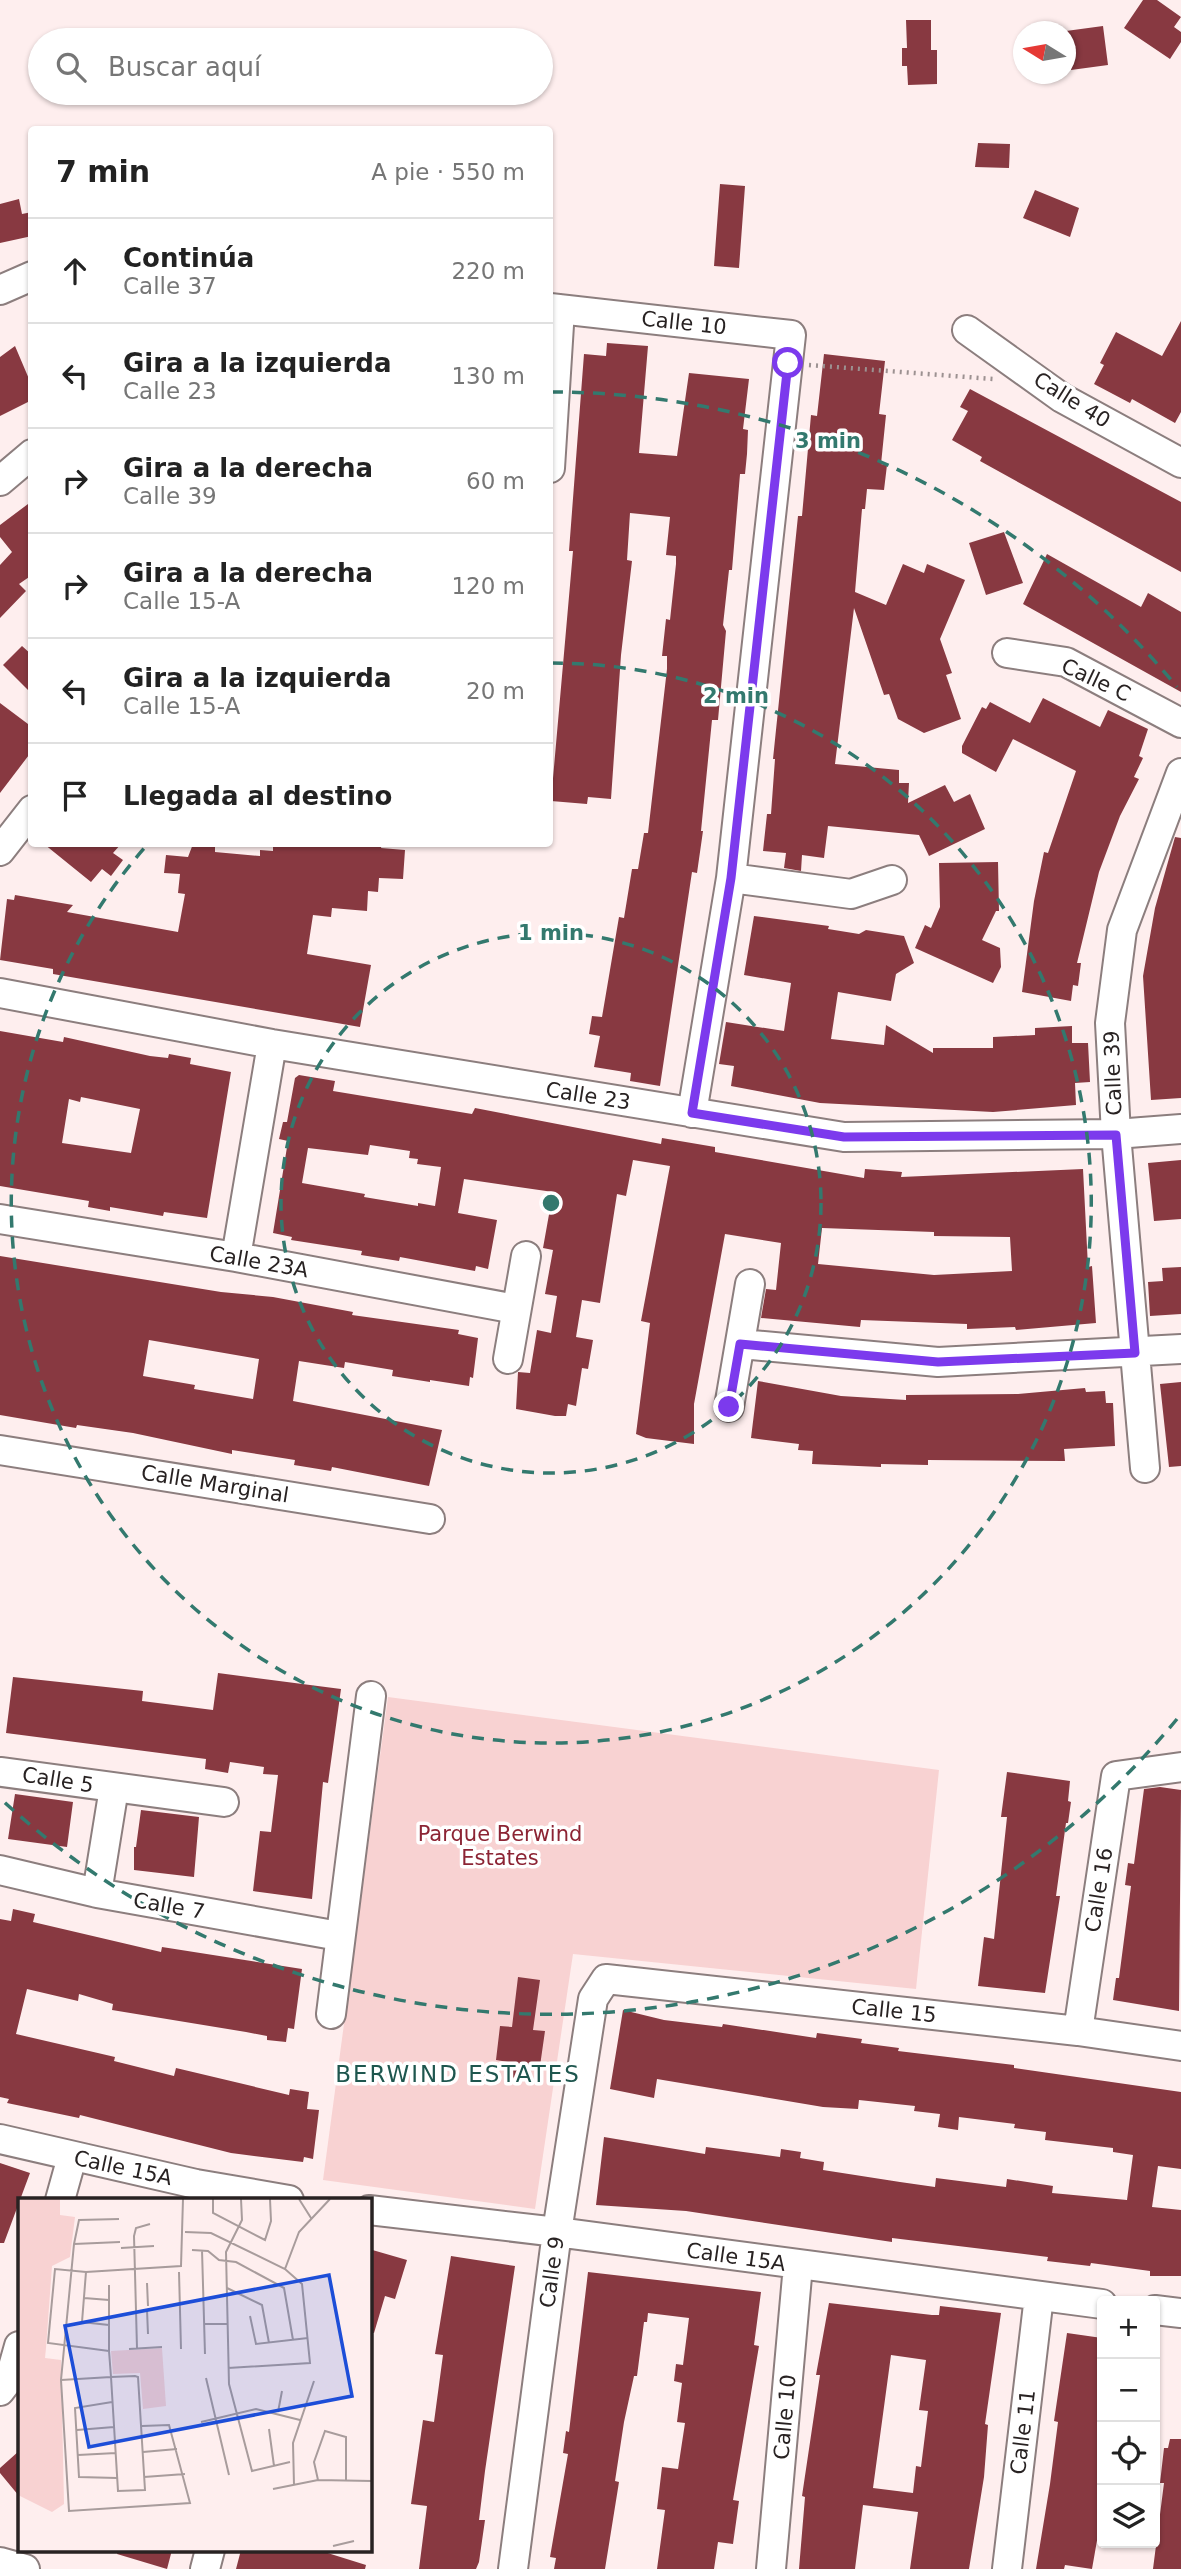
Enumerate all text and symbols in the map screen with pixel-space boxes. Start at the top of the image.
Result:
north arrow [1013,21,1076,84]
search box [28,28,553,105]
icon: search [52,48,90,86]
text: Buscar aquí [108,52,261,82]
text: 7 min [56,154,150,189]
text: A pie · 550 m [371,159,525,185]
text: Continúa [123,243,254,273]
icon: ahead [56,252,94,290]
text: 220 m [451,258,525,284]
text: Calle 37 [123,273,217,299]
street label: Calle 10 [640,307,728,339]
route start [772,347,803,378]
text: Gira a la izquierda [123,348,391,378]
icon: left [56,357,94,395]
text: 130 m [451,363,525,389]
street label: Calle 40 [1029,367,1115,433]
text: Calle 23 [123,378,217,404]
text: 3 min [795,429,861,453]
text: Gira a la derecha [123,453,373,483]
icon: right [56,462,94,500]
text: 60 m [466,468,525,494]
text: Calle 39 [123,483,217,509]
text: Gira a la derecha [123,558,373,588]
icon: right [56,567,94,605]
text: 120 m [451,573,525,599]
text: Calle 15-A [123,588,240,614]
street label: Calle C [1058,654,1134,706]
text: Gira a la izquierda [123,663,391,693]
icon: left [56,672,94,710]
text: 20 m [466,678,525,704]
text: 2 min [703,684,769,708]
text: Calle 15-A [123,693,240,719]
icon: arrive [56,777,94,815]
text: Llegada al destino [123,781,392,811]
text: 1 min [518,921,584,945]
street label: Calle 39 [1100,1030,1126,1116]
street label: Calle 23 [544,1077,632,1115]
centre of rings [539,1191,563,1215]
street label: Calle 23A [208,1242,311,1283]
route end [713,1391,744,1422]
street label: Calle Marginal [139,1460,291,1508]
street label: Calle 5 [20,1763,96,1797]
park label: Parque Berwind Estates [418,1822,582,1870]
street label: Calle 16 [1080,1846,1118,1934]
street label: Calle 7 [131,1888,207,1924]
street label: Calle 15 [850,1995,938,2027]
district label: BERWIND ESTATES [335,2061,581,2087]
street label: Calle 15A [72,2146,175,2190]
inset map [18,2198,371,2552]
street label: Calle 9 [535,2235,569,2309]
street label: Calle 15A [685,2238,788,2276]
map controls [1097,2296,1160,2548]
button: + [1097,2296,1160,2359]
button: − [1097,2359,1160,2422]
street label: Calle 10 [769,2373,801,2461]
street label: Calle 11 [1006,2388,1040,2476]
button: locate [1097,2422,1160,2485]
button: layers [1097,2485,1160,2548]

